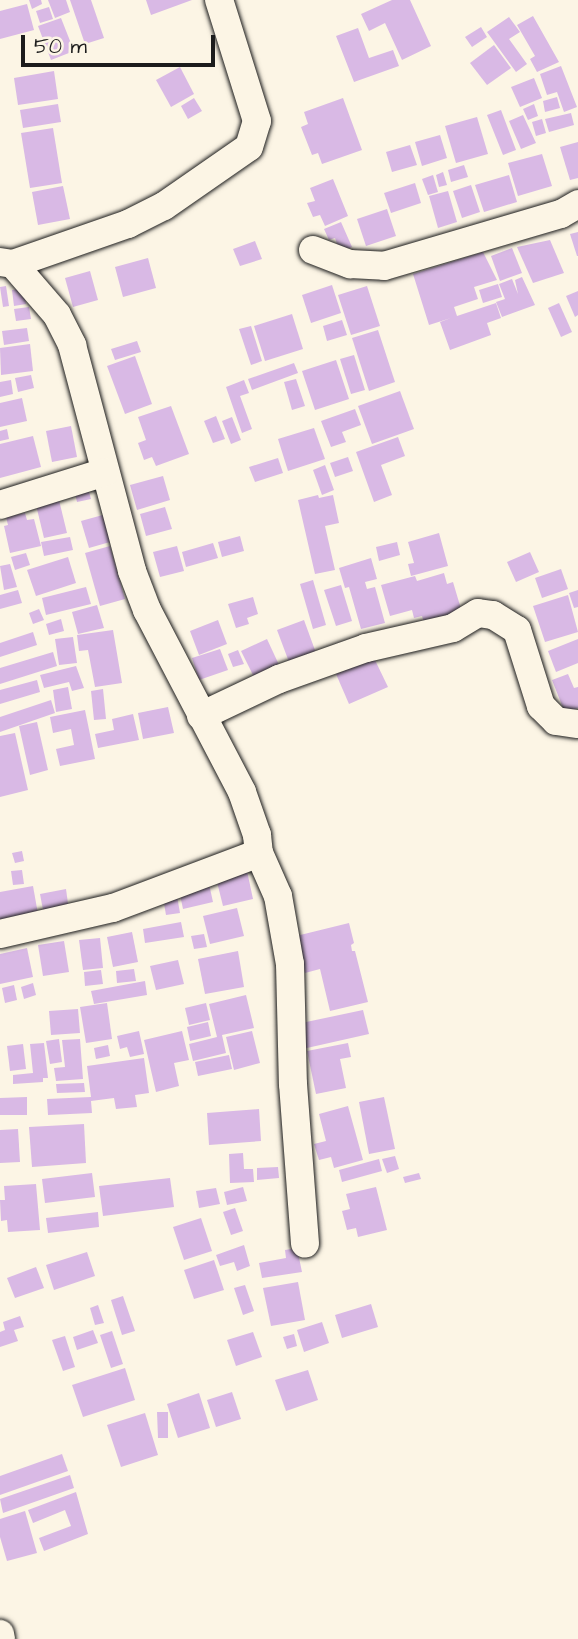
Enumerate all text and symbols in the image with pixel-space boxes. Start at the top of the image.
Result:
scale bar [24,21,219,65]
text: 50 m [34,32,87,61]

